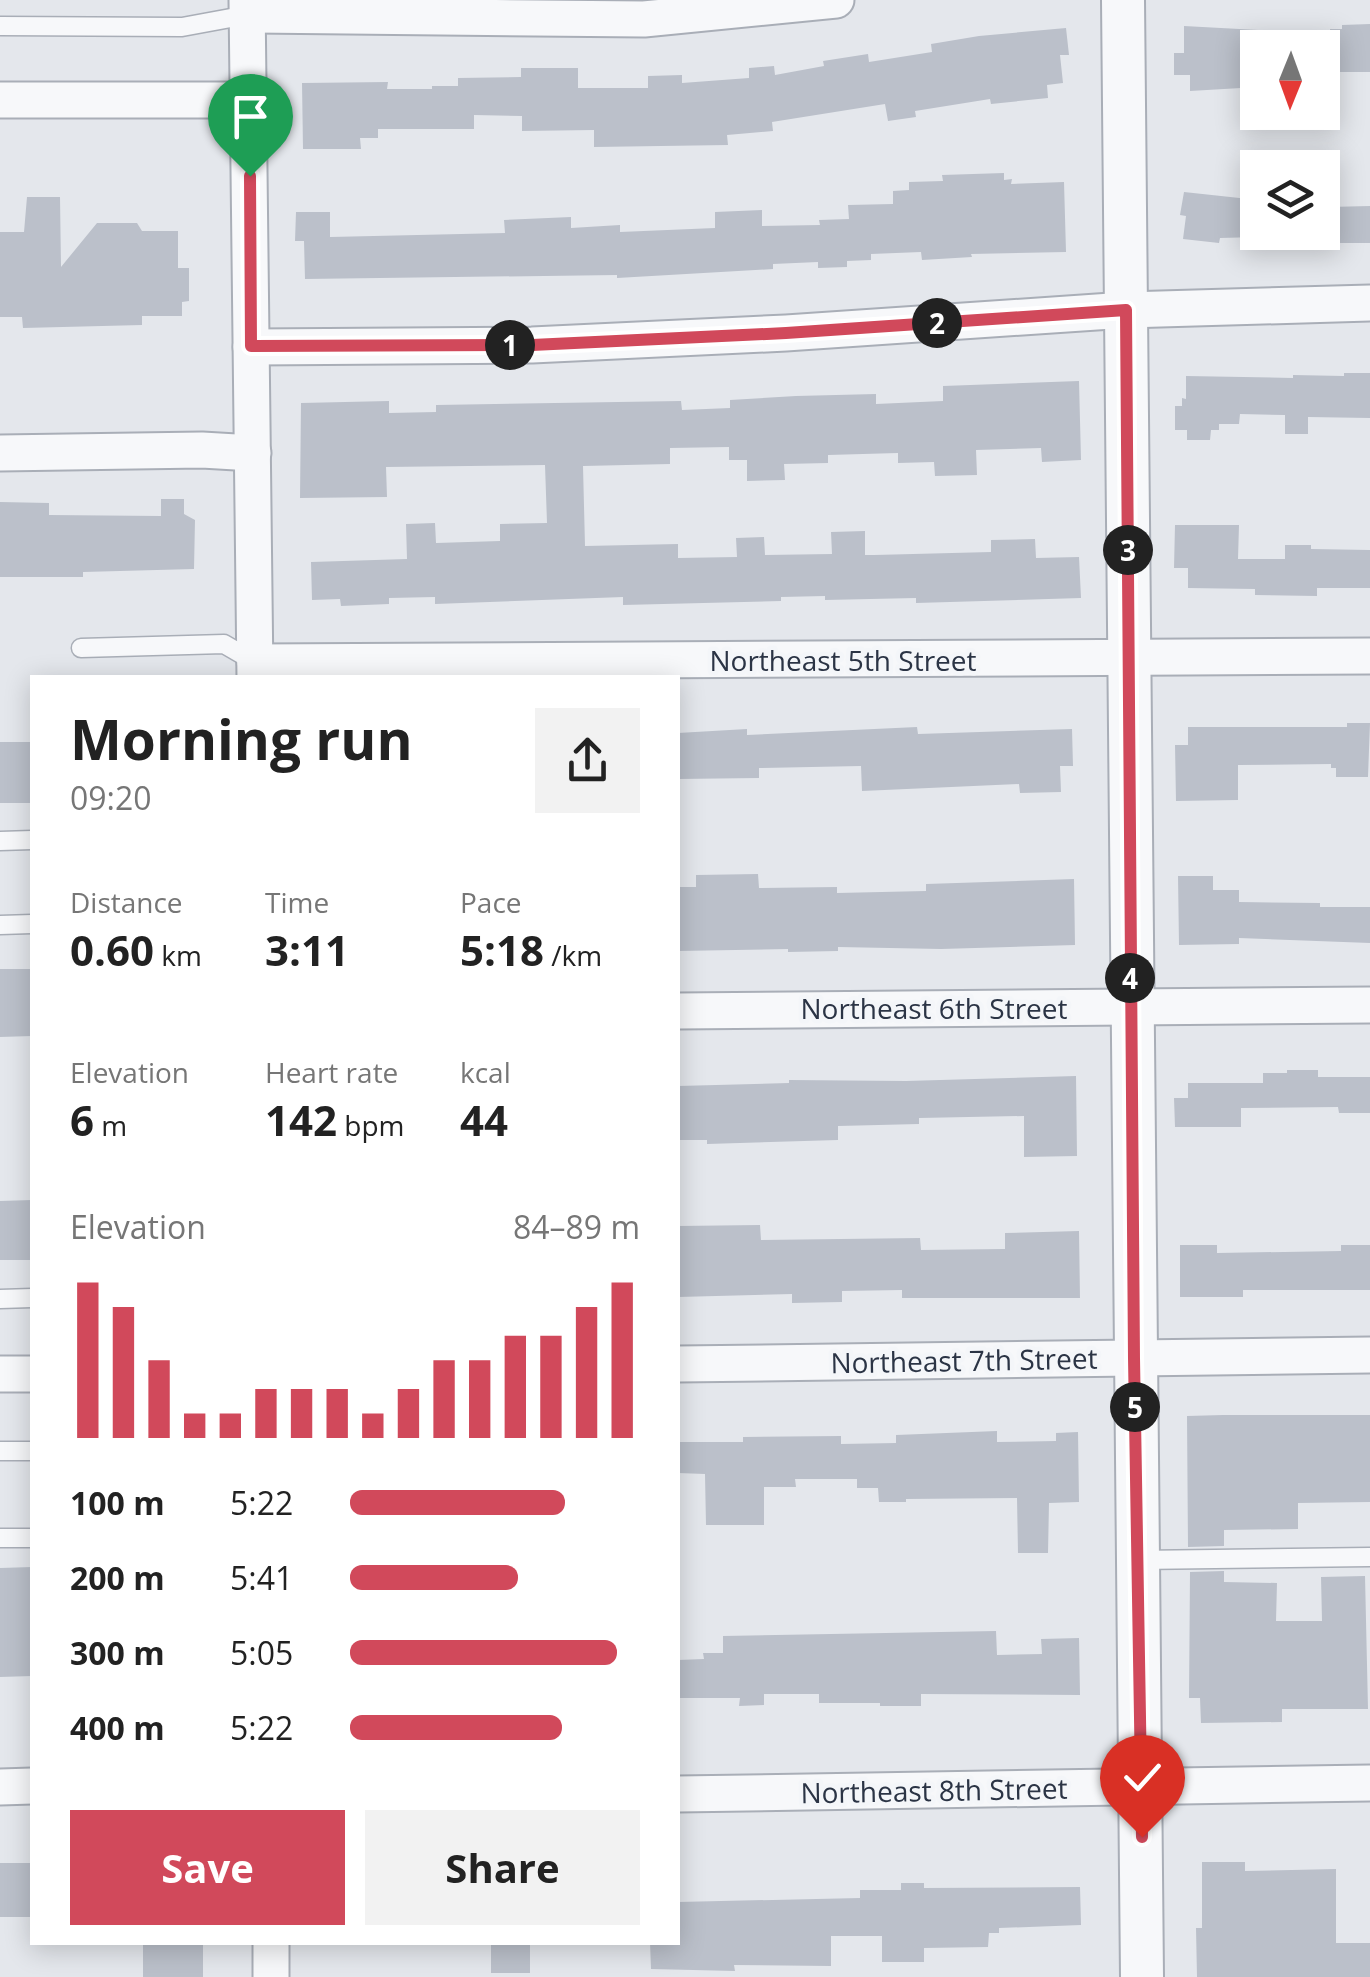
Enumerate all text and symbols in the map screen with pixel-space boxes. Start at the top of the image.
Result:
north arrow [1240,30,1340,130]
map controls [1240,30,1340,250]
pin [208,74,293,177]
icon: arrive [223,89,278,144]
button: layers [1240,150,1340,250]
pin: 2 [912,298,962,348]
text: 2 [929,304,945,342]
pin: 1 [485,320,535,370]
text: 1 [502,326,518,364]
pin: 3 [1103,525,1153,575]
text: 3 [1120,531,1136,569]
street label: Northeast 5th Street [709,641,977,679]
text: Morning run [70,701,413,776]
button: share [535,708,640,813]
text: 09:20 [70,776,152,819]
text: Distance [70,883,183,921]
text: Time [265,883,329,921]
text: Pace [460,883,522,921]
text: 0.60 [70,921,154,978]
text: 3:11 [265,921,349,978]
text: 5:18 [460,921,544,978]
text: km [154,936,202,974]
text: /km [544,936,602,974]
pin: 4 [1105,953,1155,1003]
text: 4 [1122,959,1138,997]
street label: Northeast 6th Street [800,989,1068,1027]
text: Elevation [70,1053,189,1091]
text: Heart rate [265,1053,398,1091]
text: kcal [460,1053,511,1091]
text: 6 [70,1091,94,1148]
text: 142 [265,1091,337,1148]
text: 44 [460,1091,508,1148]
text: m [94,1106,127,1144]
text: bpm [337,1106,405,1144]
text: Elevation [70,1205,206,1248]
text: 84–89 m [513,1205,640,1248]
street label: Northeast 7th Street [830,1339,1098,1381]
pin: 5 [1110,1382,1160,1432]
text: 5 [1127,1388,1143,1426]
text: 100 m [70,1481,165,1524]
text: 5:22 [230,1481,293,1524]
text: 200 m [70,1556,165,1599]
text: 5:41 [230,1556,293,1599]
text: 300 m [70,1631,165,1674]
text: 5:05 [230,1631,293,1674]
text: 400 m [70,1706,165,1749]
text: 5:22 [230,1706,293,1749]
pin [1100,1735,1185,1838]
icon: check [1115,1750,1170,1805]
street label: Northeast 8th Street [800,1769,1068,1811]
button: Save [70,1810,345,1925]
button: Share [365,1810,640,1925]

